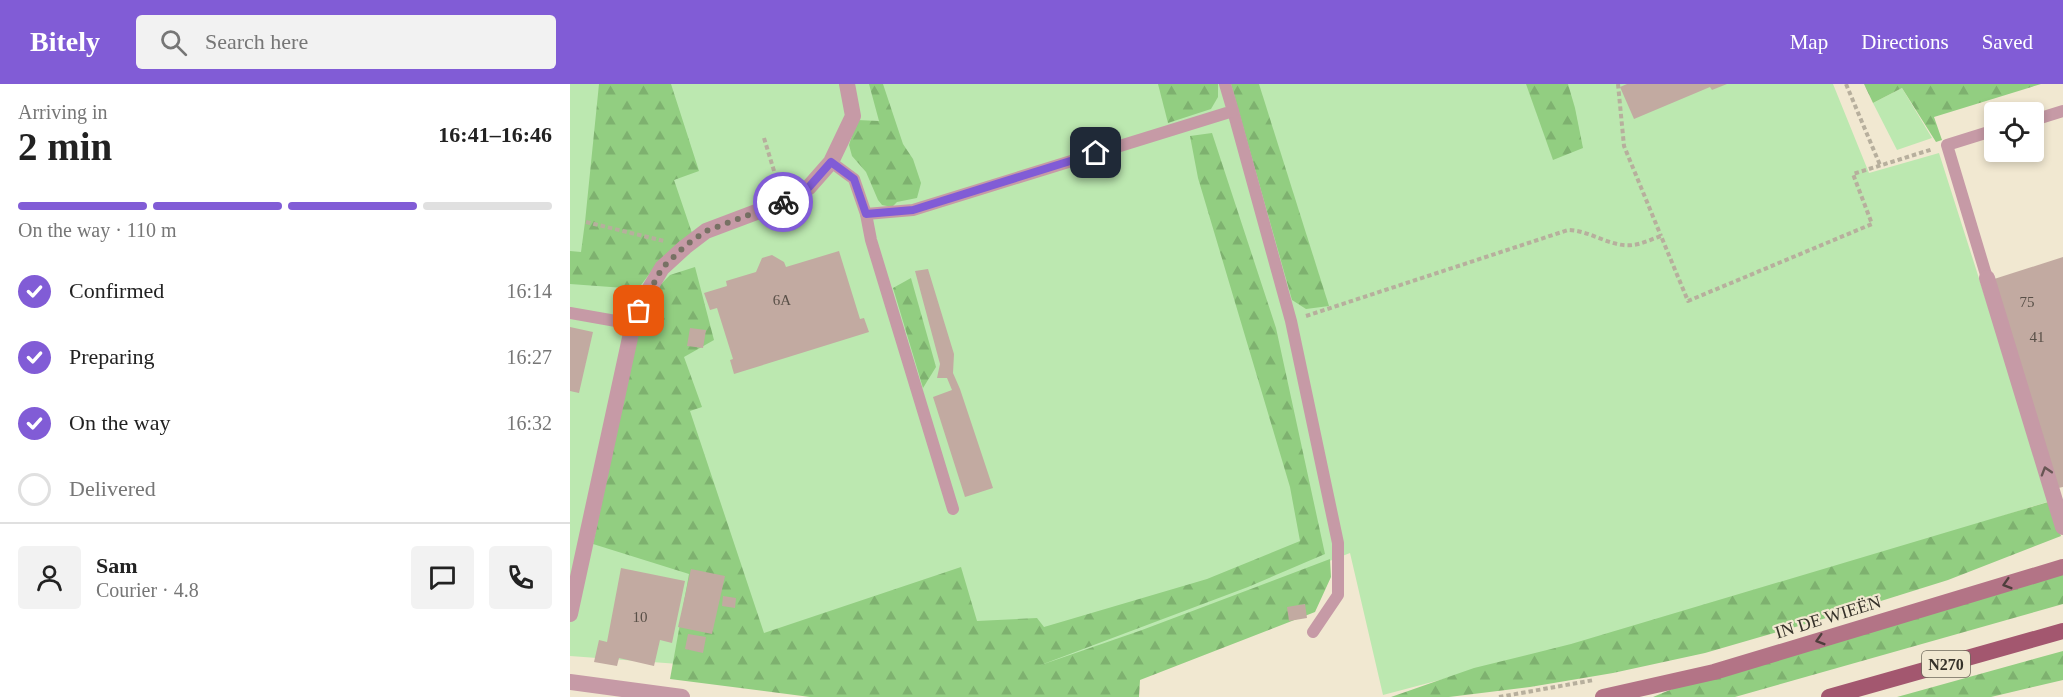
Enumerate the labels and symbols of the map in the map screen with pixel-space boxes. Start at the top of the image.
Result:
pin [1070,127,1121,178]
courier [753,172,813,232]
pin [613,285,664,336]
house number: 6A [773,292,791,308]
house number: 75 [2020,294,2035,310]
house number: 41 [2030,329,2045,345]
one-way arrow [2041,466,2053,477]
one-way arrow [2002,576,2013,589]
street label: IN DE WIEËN [1773,591,1883,643]
house number: 10 [633,609,648,625]
one-way arrow [1815,633,1826,645]
road number: N270 [1922,651,1970,677]

